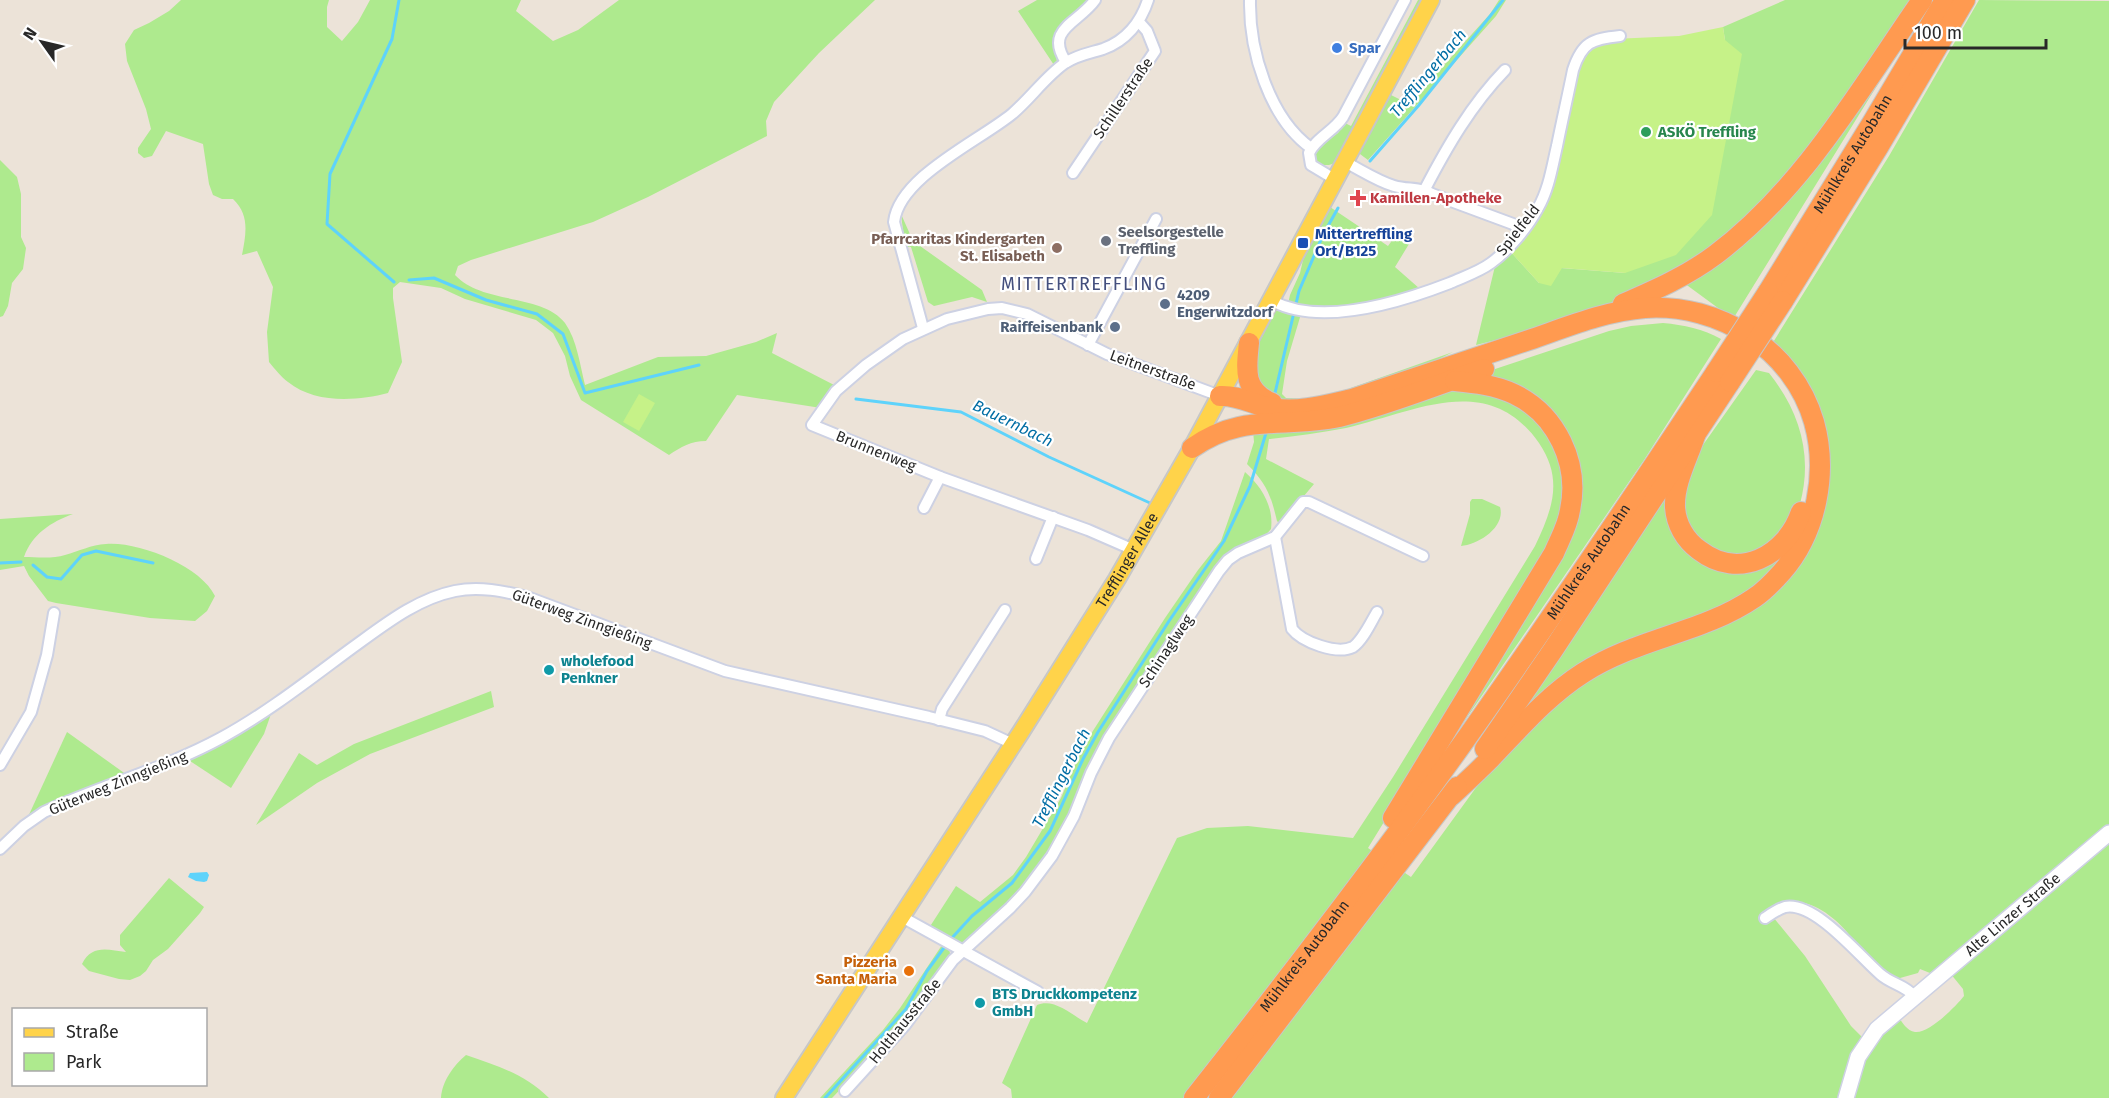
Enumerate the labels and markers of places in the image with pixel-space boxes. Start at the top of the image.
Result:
place label: Spar [1349,39,1382,57]
marker: Spar [1330,41,1344,55]
place label: ASKÖ Treffling [1657,123,1757,141]
marker: ASKÖ Treffling [1639,125,1653,139]
place label: Kamillen-Apotheke [1370,189,1502,207]
marker: Kamillen-Apotheke [1351,191,1365,205]
place label: Seelsorgestelle Treffling [1118,223,1224,258]
place label: Mittertreffling Ort/B125 [1315,225,1413,260]
place label: Pfarrcaritas Kindergarten St. Elisabeth [871,230,1045,265]
marker: Seelsorgestelle Treffling [1099,234,1113,248]
marker: Mittertreffling Ort/B125 [1296,236,1310,250]
marker: Pfarrcaritas Kindergarten St. Elisabeth [1050,241,1064,255]
place label: 4209 Engerwitzdorf [1177,286,1274,321]
marker: 4209 Engerwitzdorf [1158,297,1172,311]
place label: Raiffeisenbank [1000,318,1104,336]
marker: Raiffeisenbank [1108,320,1122,334]
place label: wholefood Penkner [561,652,634,687]
marker: wholefood Penkner [542,663,556,677]
place label: Pizzeria Santa Maria [816,953,897,988]
marker: Pizzeria Santa Maria [902,964,916,978]
place label: BTS Druckkompetenz GmbH [992,985,1137,1020]
marker: BTS Druckkompetenz GmbH [973,996,987,1010]

